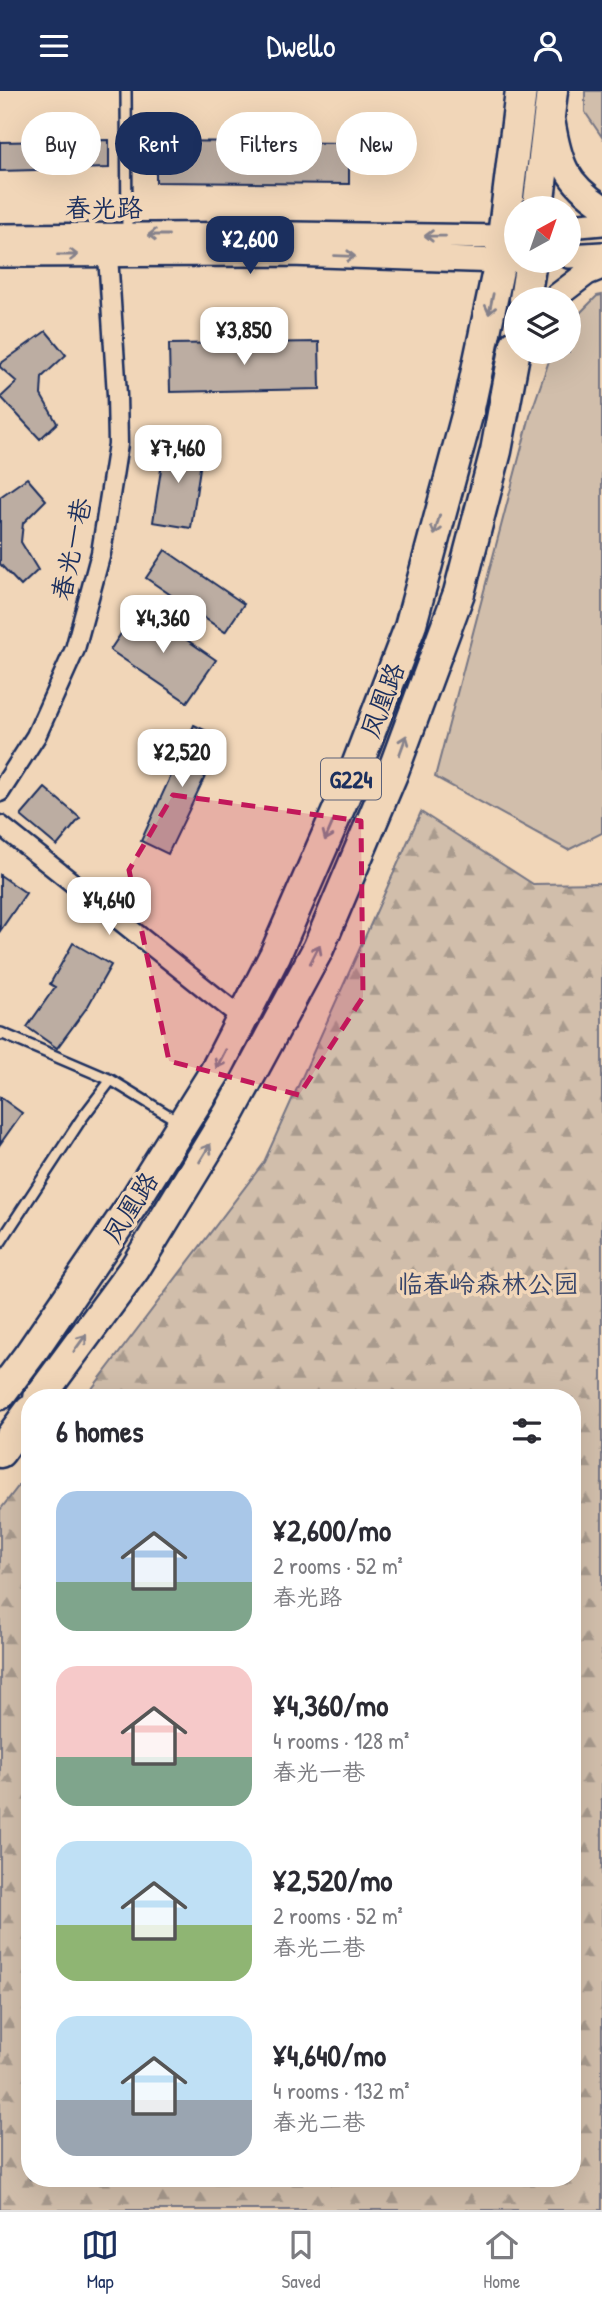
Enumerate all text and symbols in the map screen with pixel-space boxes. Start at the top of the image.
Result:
text: Dwello [266,24,336,67]
icon: menu [35,27,73,65]
icon: person [529,27,567,65]
chip: Buy [21,112,101,175]
chip: Rent [115,112,202,175]
chip: Filters [216,112,322,175]
chip: New [336,112,417,175]
street label: 春光路 [65,190,143,225]
north arrow [504,196,581,273]
map controls [504,196,581,364]
pin: ¥2,600 [193,216,307,276]
text: ¥2,600 [222,223,278,254]
one-way arrow [147,228,170,242]
one-way arrow [423,229,446,243]
one-way arrow [56,248,79,262]
one-way arrow [333,249,356,262]
button: layers [504,287,581,364]
one-way arrow [483,292,497,315]
pin: ¥3,850 [187,307,301,367]
text: ¥3,850 [216,314,272,345]
pin: ¥7,460 [121,425,235,485]
text: ¥7,460 [151,432,205,463]
street label: 春光一巷 [43,494,99,604]
one-way arrow [430,514,443,536]
pin: ¥4,360 [106,595,220,655]
text: ¥4,360 [136,602,190,633]
street label: 凤凰路 [352,657,412,743]
pin: ¥2,520 [125,729,239,789]
one-way arrow [397,734,410,756]
text: ¥2,520 [154,736,210,767]
road number: G224 [321,759,381,799]
one-way arrow [321,820,334,841]
pin: ¥4,640 [52,877,166,937]
text: ¥4,640 [83,884,135,915]
one-way arrow [308,944,322,965]
one-way arrow [214,1048,227,1069]
one-way arrow [198,1144,212,1164]
street label: 凤凰路 [94,1165,166,1249]
park label: 临春岭森林公园 [397,1266,579,1301]
one-way arrow [73,1334,87,1353]
text: 6 homes [56,1411,143,1451]
icon: filters [508,1412,546,1450]
text: ¥2,600/mo [273,1510,391,1550]
icon: home [112,1519,196,1603]
text: 2 rooms · 52 m² [273,1550,403,1581]
text: 春光路 [273,1581,342,1612]
text: ¥4,360/mo [273,1685,388,1725]
icon: home [112,1694,196,1778]
text: 4 rooms · 128 m² [273,1725,409,1756]
text: 春光一巷 [273,1756,365,1787]
text: ¥2,520/mo [273,1860,392,1900]
icon: home [112,1869,196,1953]
text: 2 rooms · 52 m² [273,1900,403,1931]
text: 春光二巷 [273,1931,365,1962]
text: ¥4,640/mo [273,2035,386,2075]
icon: home [112,2044,196,2128]
text: 4 rooms · 132 m² [273,2075,410,2106]
text: 春光二巷 [273,2106,365,2137]
tab: Map [81,2226,119,2294]
tab: Saved [282,2226,320,2294]
tab: Home [483,2226,521,2294]

